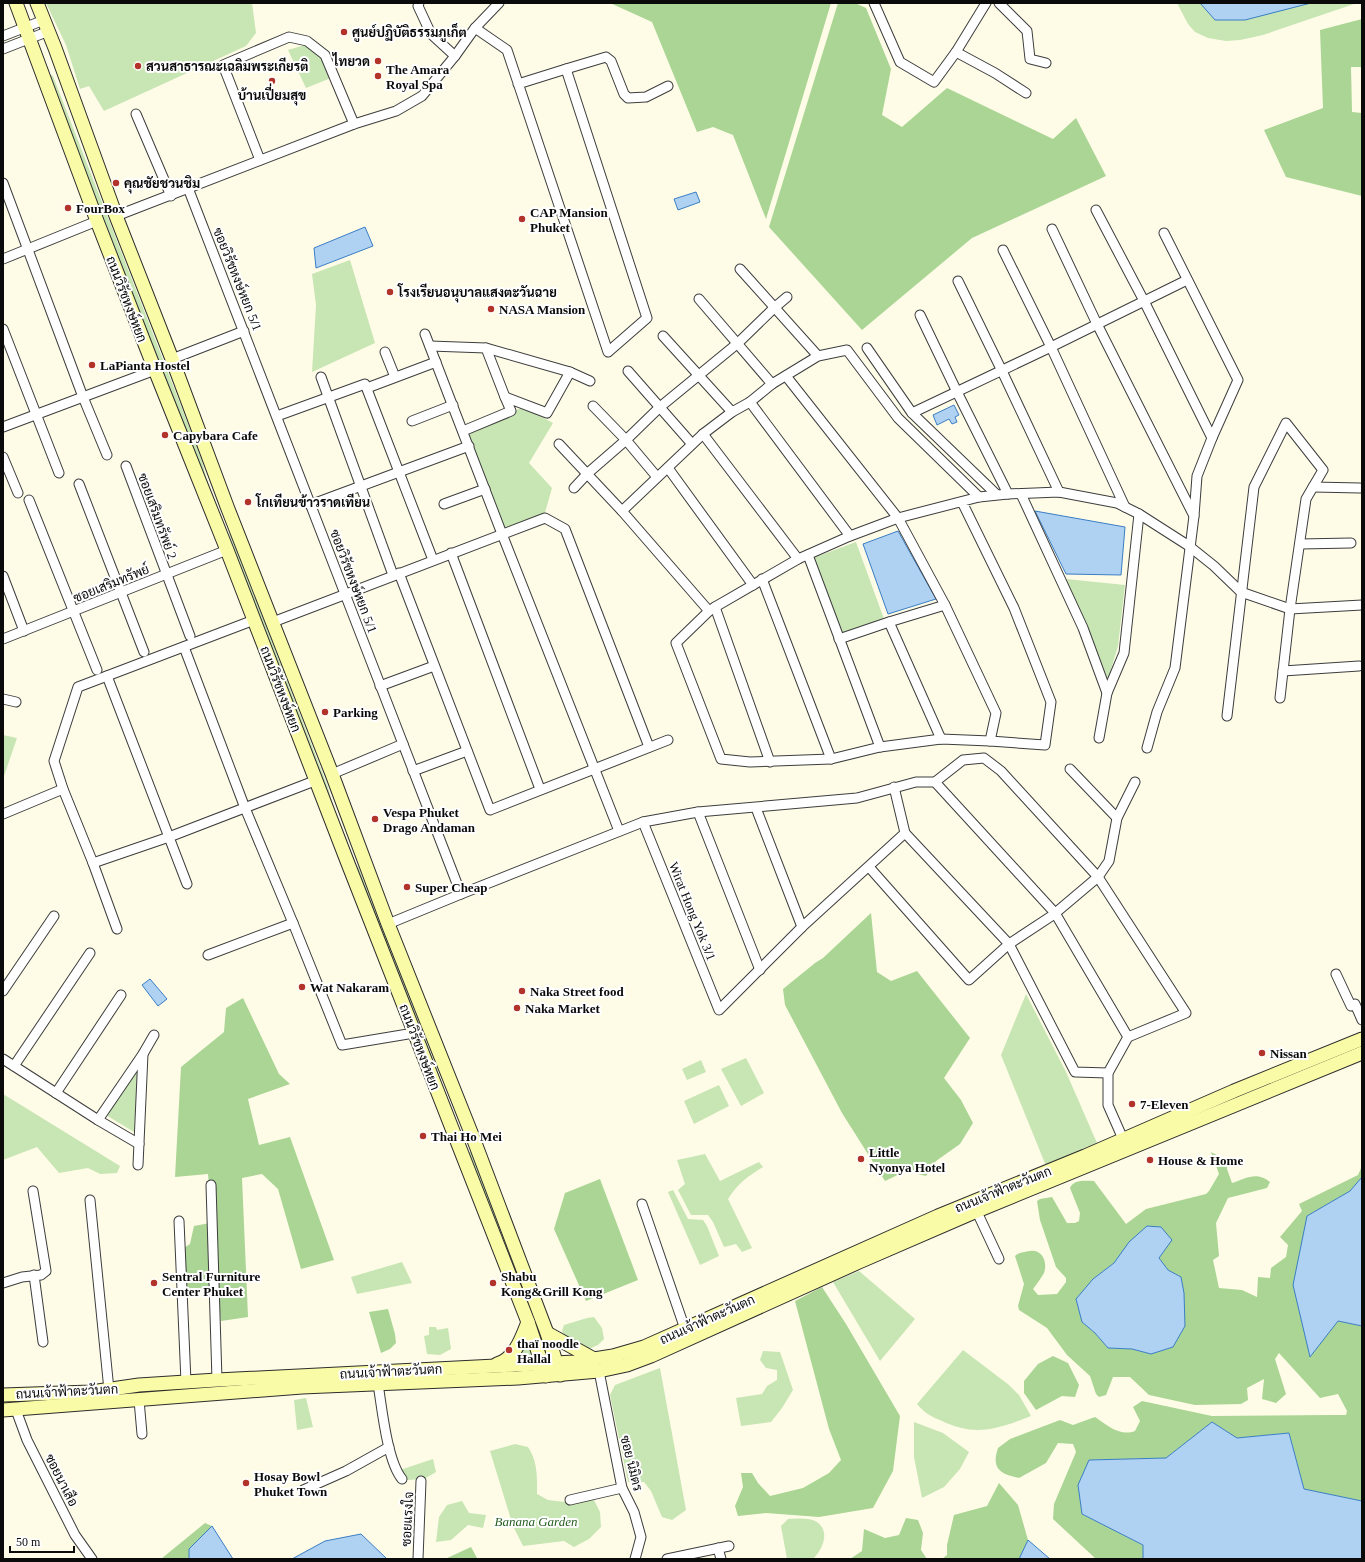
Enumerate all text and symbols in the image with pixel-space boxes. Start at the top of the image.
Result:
place label: ศูนย์ปฏิบัติธรรมภูเก็ต [352,22,467,43]
marker: ศูนย์ปฏิบัติธรรมภูเก็ต [339,27,349,37]
place label: ไทยวด [332,52,370,69]
marker: ไทยวด [373,56,383,66]
place label: สวนสาธารณะเฉลิมพระเกียรติ [146,57,308,74]
marker: สวนสาธารณะเฉลิมพระเกียรติ [133,61,143,71]
place label: The Amara Royal Spa [386,62,450,92]
marker: The Amara Royal Spa [373,71,383,81]
marker: บ้านเปี่ยมสุข [267,76,277,86]
place label: บ้านเปี่ยมสุข [238,83,306,106]
place label: คุณชัยชวนชิม [124,175,200,194]
marker: คุณชัยชวนชิม [111,178,121,188]
place label: FourBox [76,201,126,216]
marker: FourBox [63,203,73,213]
place label: CAP Mansion Phuket [530,205,608,235]
marker: CAP Mansion Phuket [517,214,527,224]
street label: ซอยวิรัชหงษ์หยก 5/1 [210,225,267,333]
street label: ถนนวิรัชหงษ์หยก [103,253,152,344]
place label: โรงเรียนอนุบาลแสงตะวันฉาย [397,283,557,303]
marker: โรงเรียนอนุบาลแสงตะวันฉาย [385,287,395,297]
place label: NASA Mansion [499,302,586,317]
marker: NASA Mansion [486,304,496,314]
place label: LaPianta Hostel [100,358,190,373]
marker: LaPianta Hostel [87,360,97,370]
place label: Capybara Cafe [173,428,258,443]
marker: Capybara Cafe [160,430,170,440]
street label: ซอยเสริมทรัพย์ 2 [135,470,182,561]
place label: โกเทียนข้าวราดเทียน [255,493,370,510]
marker: โกเทียนข้าวราดเทียน [243,497,253,507]
street label: ซอยวิรัชหงษ์หยก 5/1 [327,526,382,635]
street label: ซอยเสริมทรัพย์ [70,560,151,606]
street label: ถนนวิรัชหงษ์หยก [257,643,306,734]
place label: Parking [333,705,378,720]
marker: Parking [320,707,330,717]
place label: Vespa Phuket Drago Andaman [383,805,476,835]
marker: Vespa Phuket Drago Andaman [370,814,380,824]
street label: Wirat Hong Yok 3/1 [666,860,719,963]
place label: Super Cheap [415,880,487,895]
marker: Super Cheap [402,882,412,892]
place label: Wat Nakaram [310,980,389,995]
marker: Wat Nakaram [297,982,307,992]
place label: Naka Street food [530,984,624,999]
marker: Naka Street food [517,986,527,996]
street label: ถนนวิรัชหงษ์หยก [396,1001,445,1092]
place label: Naka Market [525,1001,600,1016]
marker: Naka Market [512,1003,522,1013]
place label: Nissan [1270,1046,1308,1061]
marker: Nissan [1257,1048,1267,1058]
place label: 7-Eleven [1140,1097,1189,1112]
marker: 7-Eleven [1127,1099,1137,1109]
place label: Thai Ho Mei [431,1129,502,1144]
marker: Thai Ho Mei [418,1131,428,1141]
place label: Little Nyonya Hotel [869,1145,946,1175]
place label: House & Home [1158,1153,1243,1168]
marker: Little Nyonya Hotel [856,1154,866,1164]
marker: House & Home [1145,1155,1155,1165]
street label: ถนนเจ้าฟ้าตะวันตก [952,1161,1054,1216]
place label: Sentral Furniture Center Phuket [162,1269,261,1299]
place label: Shabu Kong&Grill Kong [501,1269,603,1299]
marker: Sentral Furniture Center Phuket [149,1278,159,1288]
marker: Shabu Kong&Grill Kong [488,1278,498,1288]
street label: ถนนเจ้าฟ้าตะวันตก [657,1290,757,1347]
place label: thaï noodle Hallal [517,1336,579,1366]
marker: thaï noodle Hallal [504,1345,514,1355]
street label: ถนนเจ้าฟ้าตะวันตก [339,1359,443,1382]
street label: ถนนเจ้าฟ้าตะวันตก [15,1379,119,1402]
street label: ซอย นิมิตร [617,1434,647,1492]
street label: ซอยนาเสือ [42,1451,83,1509]
place label: Hosay Bowl Phuket Town [254,1469,328,1499]
marker: Hosay Bowl Phuket Town [241,1478,251,1488]
street label: ซอยแรงใจ [398,1491,416,1547]
park label: Banana Garden [495,1514,577,1529]
scale bar [10,1528,74,1554]
text: 50 m [16,1535,41,1549]

